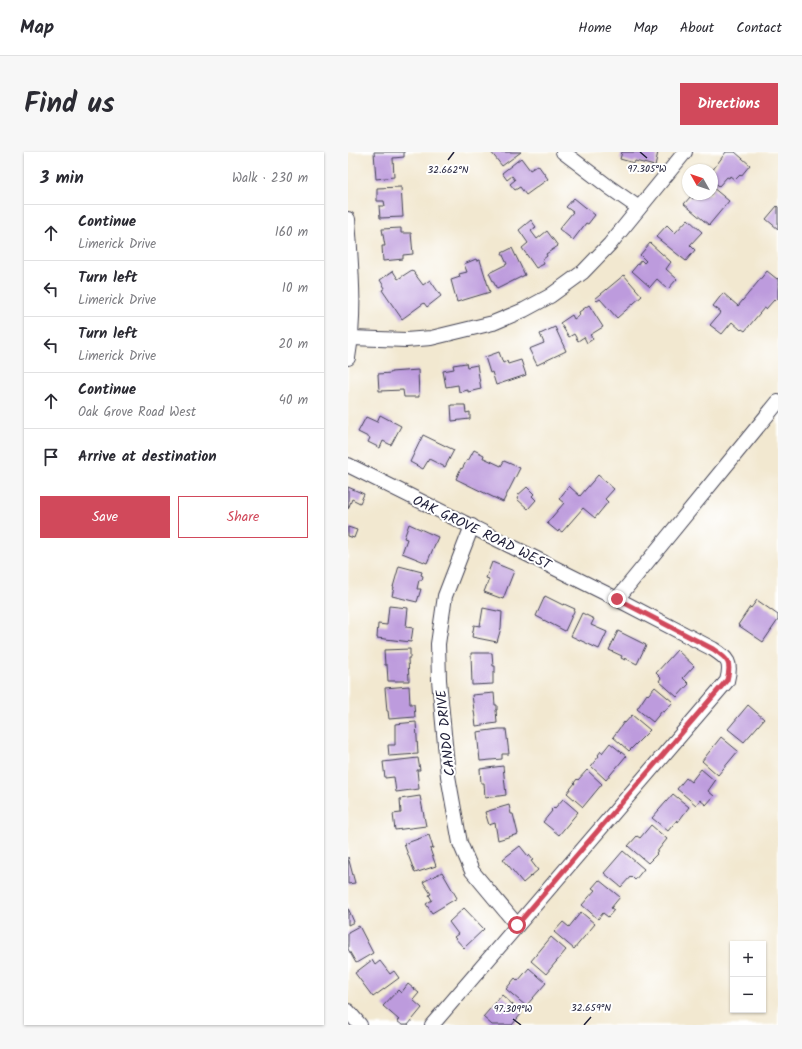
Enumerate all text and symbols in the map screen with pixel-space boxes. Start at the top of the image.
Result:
text: Map [20,13,54,43]
text: Home [578,17,612,39]
text: Map [634,17,658,39]
text: About [680,17,714,39]
text: Contact [736,17,782,39]
text: Find us [24,82,115,127]
button: Directions [680,83,778,125]
text: 97.305°W [627,161,667,177]
text: 32.662°N [428,162,469,178]
north arrow [682,164,718,200]
text: 3 min [40,165,84,192]
text: Walk · 230 m [232,168,308,189]
text: Continue [78,210,136,234]
icon: ahead [40,222,62,244]
text: 160 m [275,222,308,243]
text: Limerick Drive [78,234,156,255]
text: Turn left [78,266,138,290]
icon: left [40,278,62,300]
text: 10 m [282,278,308,299]
text: Limerick Drive [78,290,156,311]
text: Turn left [78,322,138,346]
icon: left [40,334,62,356]
text: 20 m [278,334,308,355]
text: Limerick Drive [78,346,156,367]
text: Continue [78,378,136,402]
icon: ahead [40,390,62,412]
text: 40 m [279,390,308,411]
text: Oak Grove Road West [78,402,196,423]
text: Arrive at destination [78,445,217,469]
icon: arrive [40,446,62,468]
street label: OAK GROVE ROAD WEST [409,490,556,577]
button: Save [40,496,170,538]
button: Share [178,496,308,538]
route end [608,590,626,608]
street label: CANDO DRIVE [430,688,461,777]
route start [508,916,526,934]
map controls [730,941,766,1013]
button: + [730,941,766,977]
button: − [730,977,766,1013]
text: 32.659°N [571,1000,611,1016]
text: 97.309°W [494,1001,533,1017]

